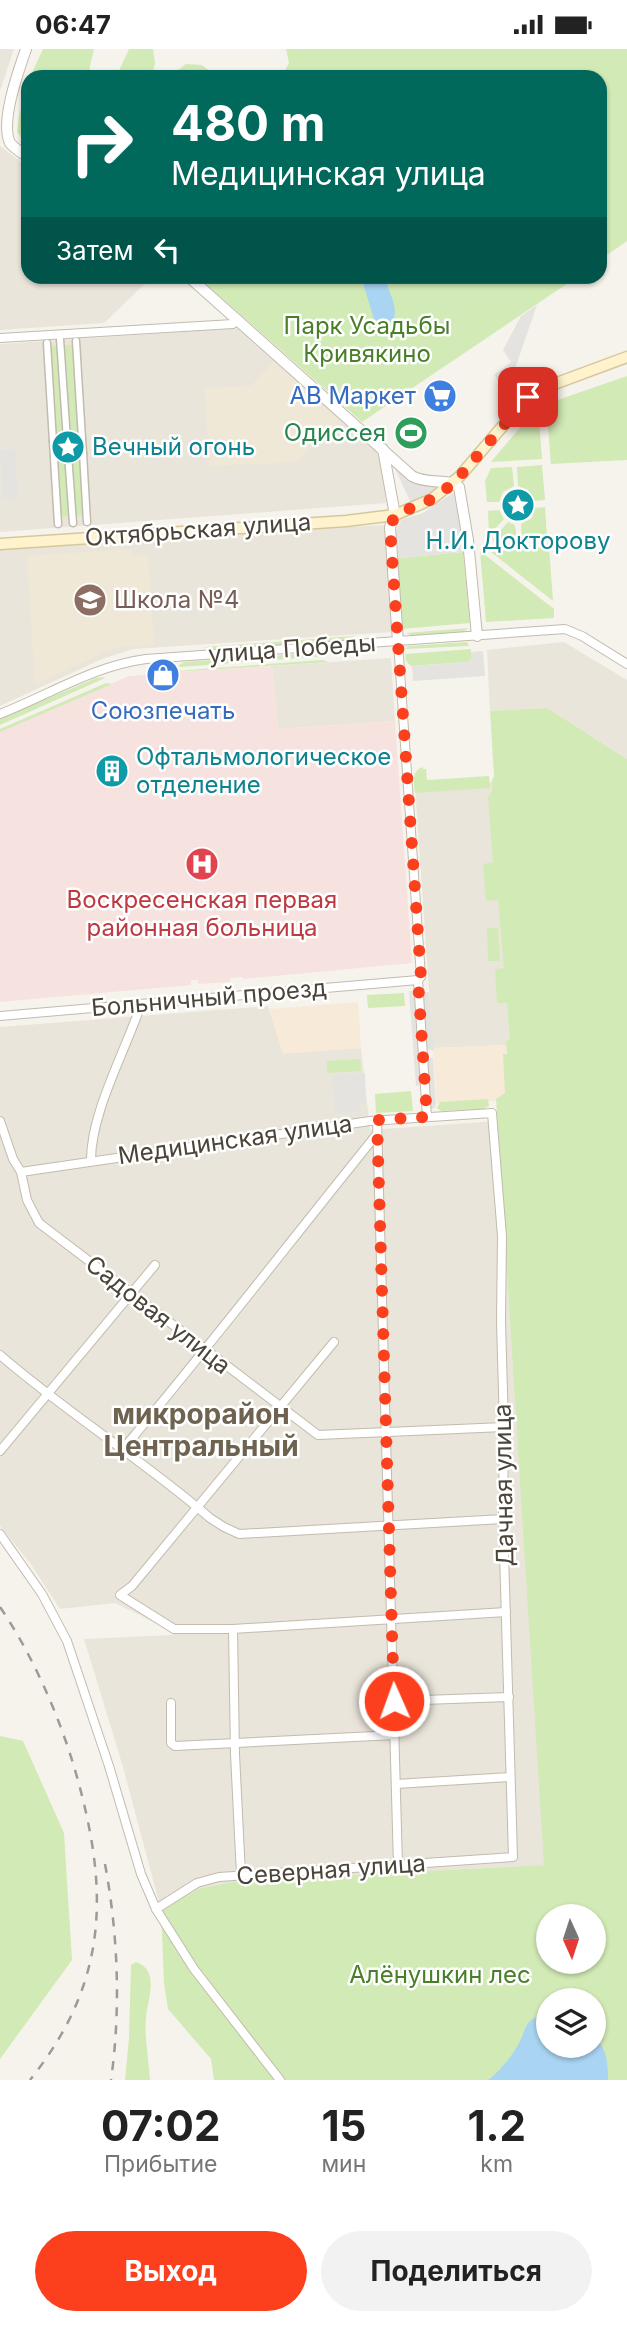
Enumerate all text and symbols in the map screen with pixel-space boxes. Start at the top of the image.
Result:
text: 06:47 [35,9,111,40]
text: 480 m [171,94,325,153]
icon: right [56,98,147,189]
text: Медицинская улица [171,154,486,193]
icon: left [148,231,186,269]
text: Затем [56,235,134,266]
park label: Парк Усадьбы Кривякино [284,311,450,368]
pin [498,367,558,427]
supermarket icon: АВ Маркет [421,377,459,415]
icon: arrive [509,378,547,416]
place label: АВ Маркет [289,381,416,410]
sports icon: Одиссея [392,414,430,452]
place label: Одиссея [284,418,386,447]
place icon: Вечный огонь [49,428,87,466]
place label: Вечный огонь [92,432,255,461]
place icon: Н.И. Докторову [499,486,537,524]
street label: Октябрьская улица [84,507,312,552]
place label: Н.И. Докторову [426,526,610,555]
school or university icon: Школа №4 [71,581,109,619]
place label: Школа №4 [114,585,240,614]
street label: улица Победы [207,628,377,669]
shop icon: Союзпечать [144,656,182,694]
place label: Союзпечать [91,696,235,725]
place label: Офтальмологическое отделение [136,742,391,799]
building icon: Офтальмологическое отделение [93,752,131,790]
hospital icon: Воскресенская первая районная больница [183,845,221,883]
place label: Воскресенская первая районная больница [67,885,337,942]
street label: Больничный проезд [90,973,328,1022]
street label: Медицинская улица [116,1109,354,1170]
street label: Садовая улица [80,1249,236,1380]
district label: микрорайон Центральный [103,1397,299,1463]
street label: Дачная улица [488,1403,519,1567]
position arrow [357,1664,431,1738]
street label: Северная улица [235,1848,427,1891]
north arrow [536,1904,606,1974]
map controls [536,1904,606,2058]
park label: Алёнушкин лес [349,1960,531,1989]
button: layers [536,1988,606,2058]
text: 07:02 [101,2100,220,2151]
text: 15 [321,2100,366,2151]
text: 1.2 [467,2100,526,2151]
text: Прибытие [104,2150,217,2178]
text: мин [321,2150,366,2178]
text: km [480,2150,513,2178]
button: Выход [35,2231,307,2311]
button: Поделиться [321,2231,592,2311]

